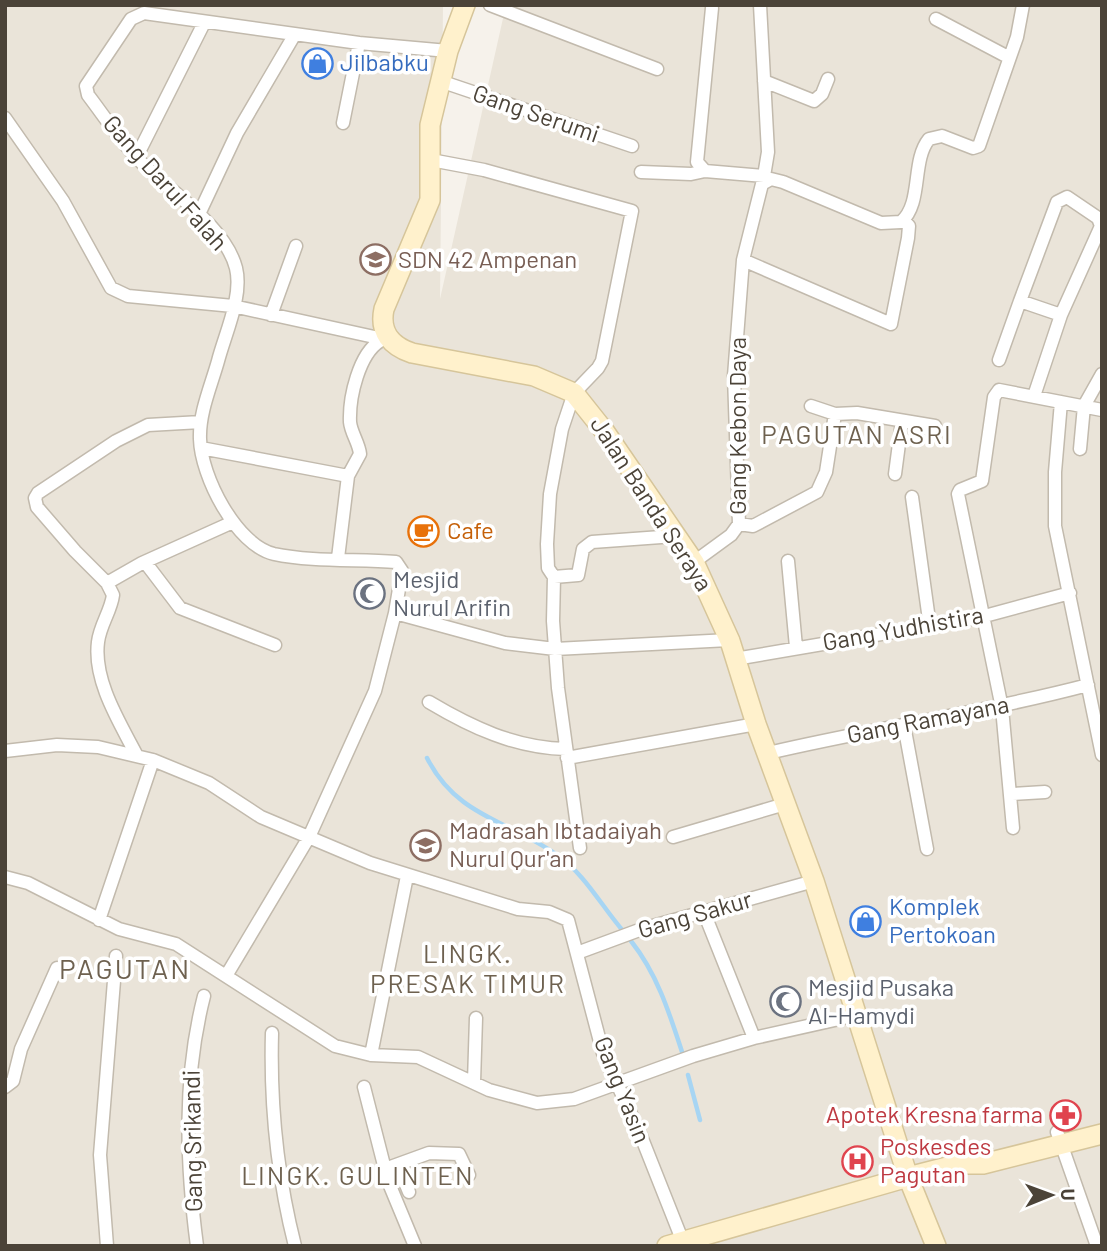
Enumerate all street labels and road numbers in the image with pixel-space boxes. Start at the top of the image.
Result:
street label: Gang Serumi [469,77,604,148]
street label: Gang Darul Falah [98,108,234,256]
street label: Gang Kebon Daya [722,337,751,515]
street label: Jalan Banda Seraya [585,410,720,596]
street label: Gang Yudhistira [820,599,985,656]
street label: Gang Ramayana [844,689,1011,748]
street label: Gang Sakur [634,883,755,944]
street label: Gang Yasin [589,1032,658,1147]
street label: Gang Srikandi [176,1070,207,1212]

